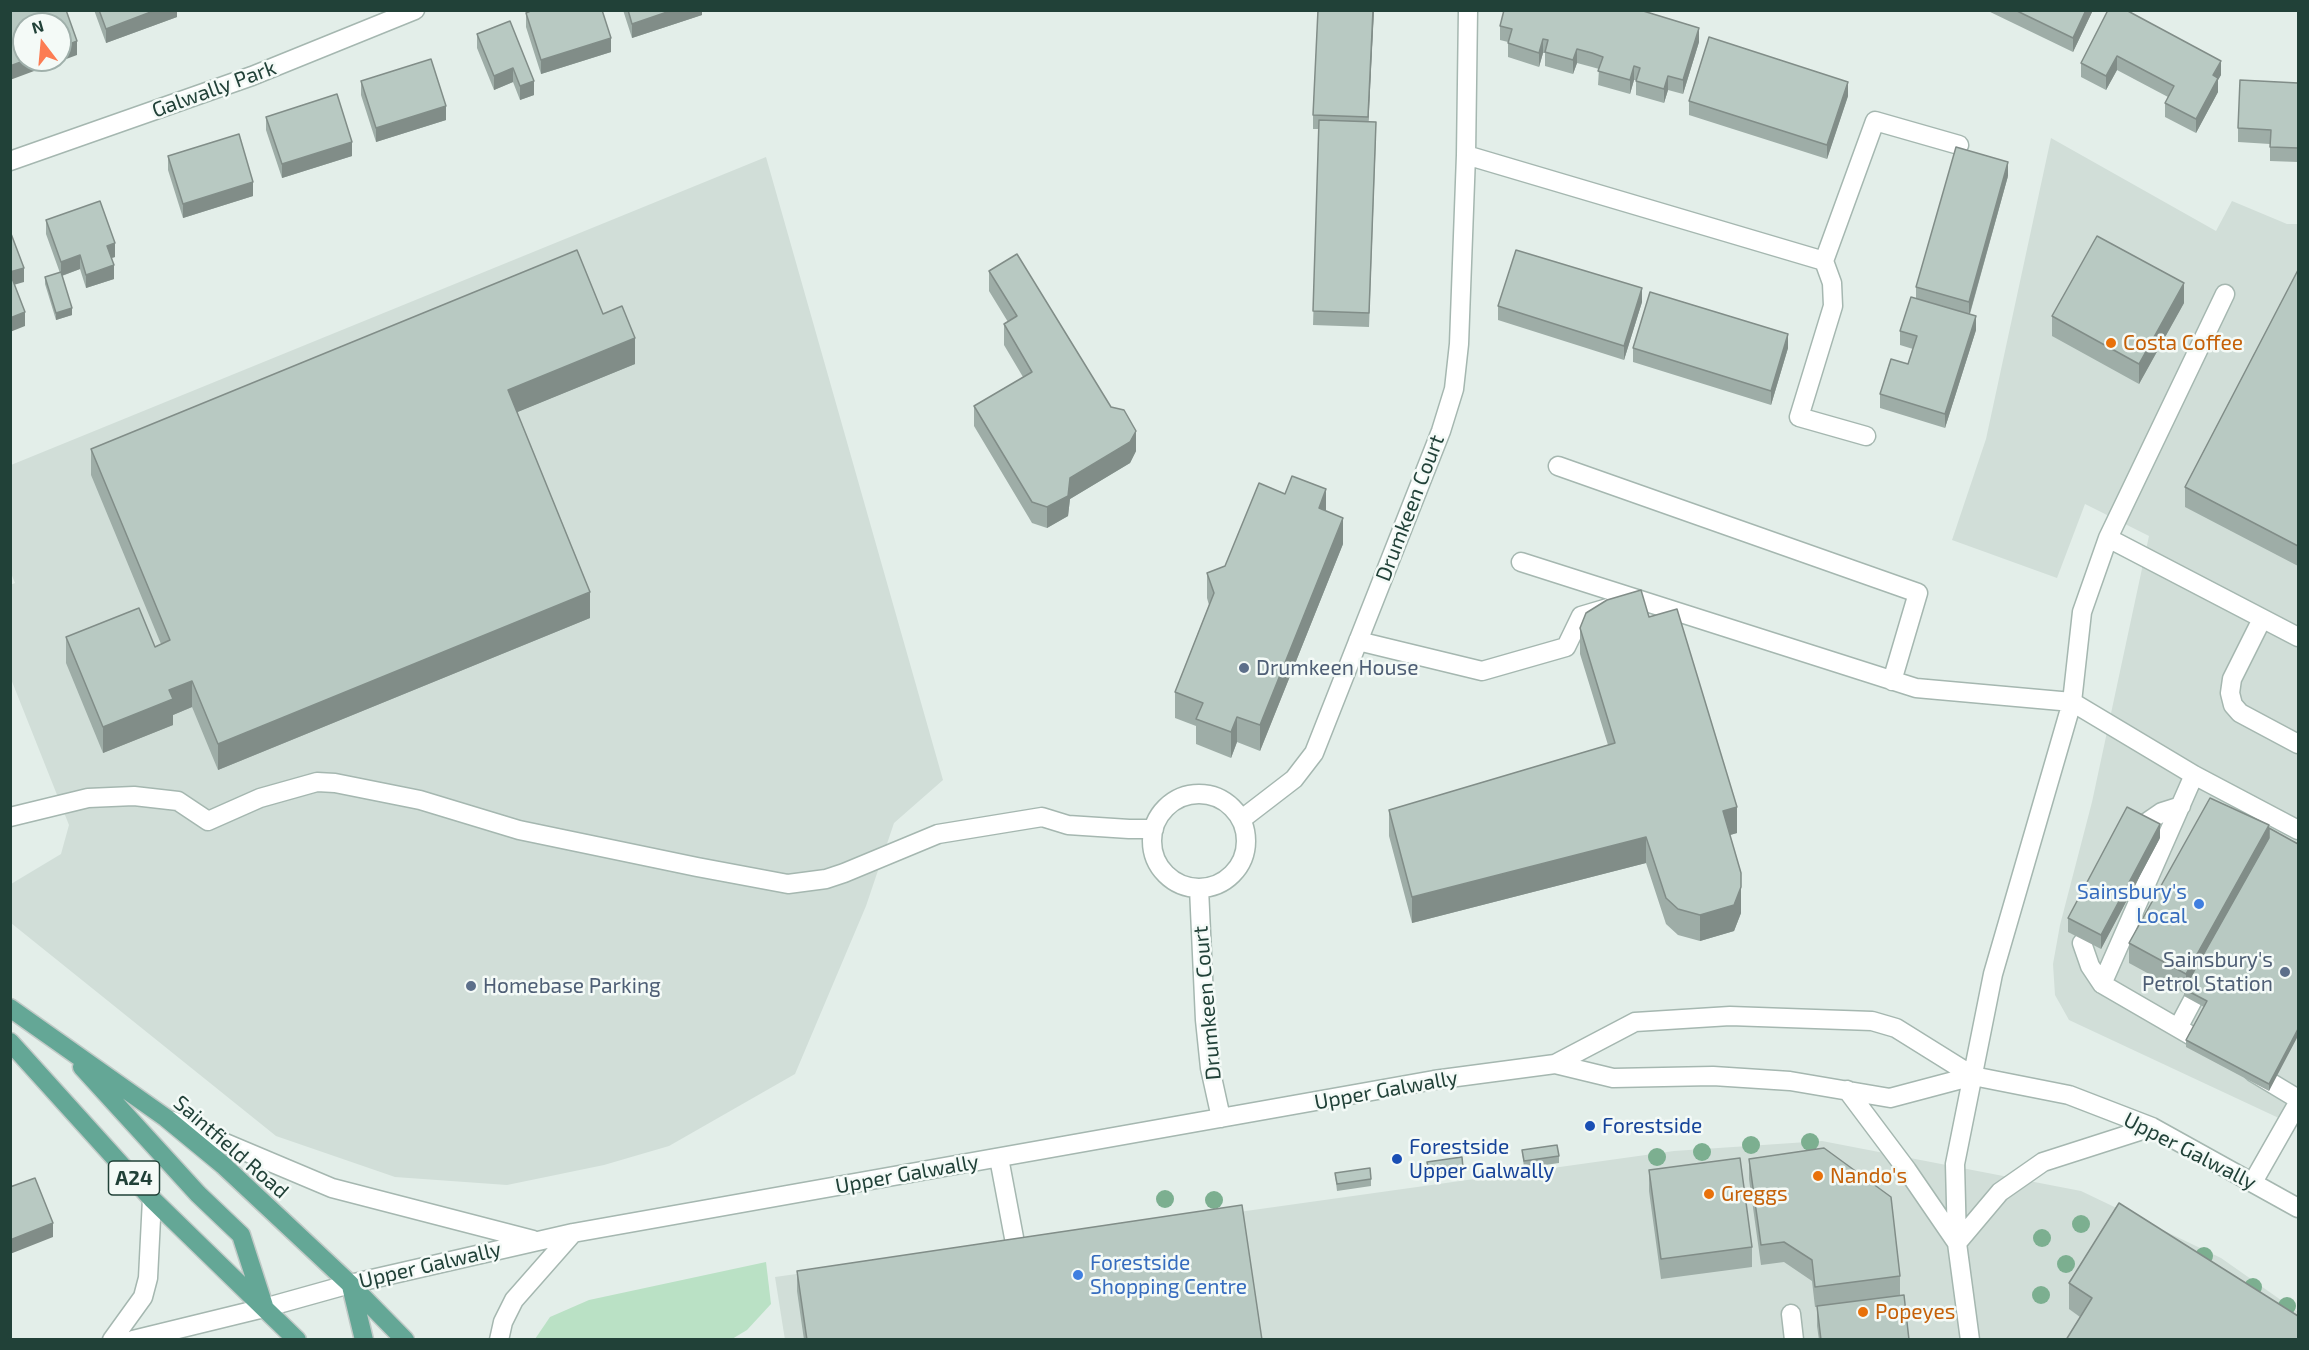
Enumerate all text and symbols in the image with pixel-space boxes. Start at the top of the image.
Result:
north arrow [12,12,72,72]
text: N [29,15,46,37]
street label: Galwally Park [149,55,279,123]
place label: Costa Coffee [2123,330,2243,356]
marker: Costa Coffee [2104,336,2118,350]
street label: Drumkeen Court [1370,431,1450,585]
place label: Drumkeen House [1256,655,1418,681]
marker: Drumkeen House [1237,661,1251,675]
place label: Sainsbury's Local [2077,879,2187,929]
marker: Sainsbury's Local [2192,897,2206,911]
street label: Drumkeen Court [1188,925,1226,1081]
place label: Sainsbury's Petrol Station [2142,947,2273,997]
marker: Sainsbury's Petrol Station [2278,965,2292,979]
place label: Homebase Parking [483,973,661,999]
marker: Homebase Parking [464,979,478,993]
street label: Upper Galwally [1312,1065,1460,1115]
street label: Saintfield Road [168,1090,294,1204]
street label: Upper Galwally [2120,1107,2260,1195]
place label: Forestside [1602,1113,1702,1139]
marker: Forestside [1583,1119,1597,1133]
place label: Forestside Upper Galwally [1409,1134,1554,1184]
street label: Upper Galwally [833,1149,981,1199]
marker: Forestside Upper Galwally [1390,1152,1404,1166]
road number: A24 [108,1161,160,1195]
place label: Nando's [1830,1163,1907,1189]
marker: Nando's [1811,1169,1825,1183]
place label: Greggs [1721,1181,1788,1207]
marker: Greggs [1702,1187,1716,1201]
street label: Upper Galwally [356,1236,504,1294]
place label: Forestside Shopping Centre [1090,1250,1247,1300]
marker: Forestside Shopping Centre [1071,1268,1085,1282]
place label: Popeyes [1875,1299,1956,1325]
marker: Popeyes [1856,1305,1870,1319]

